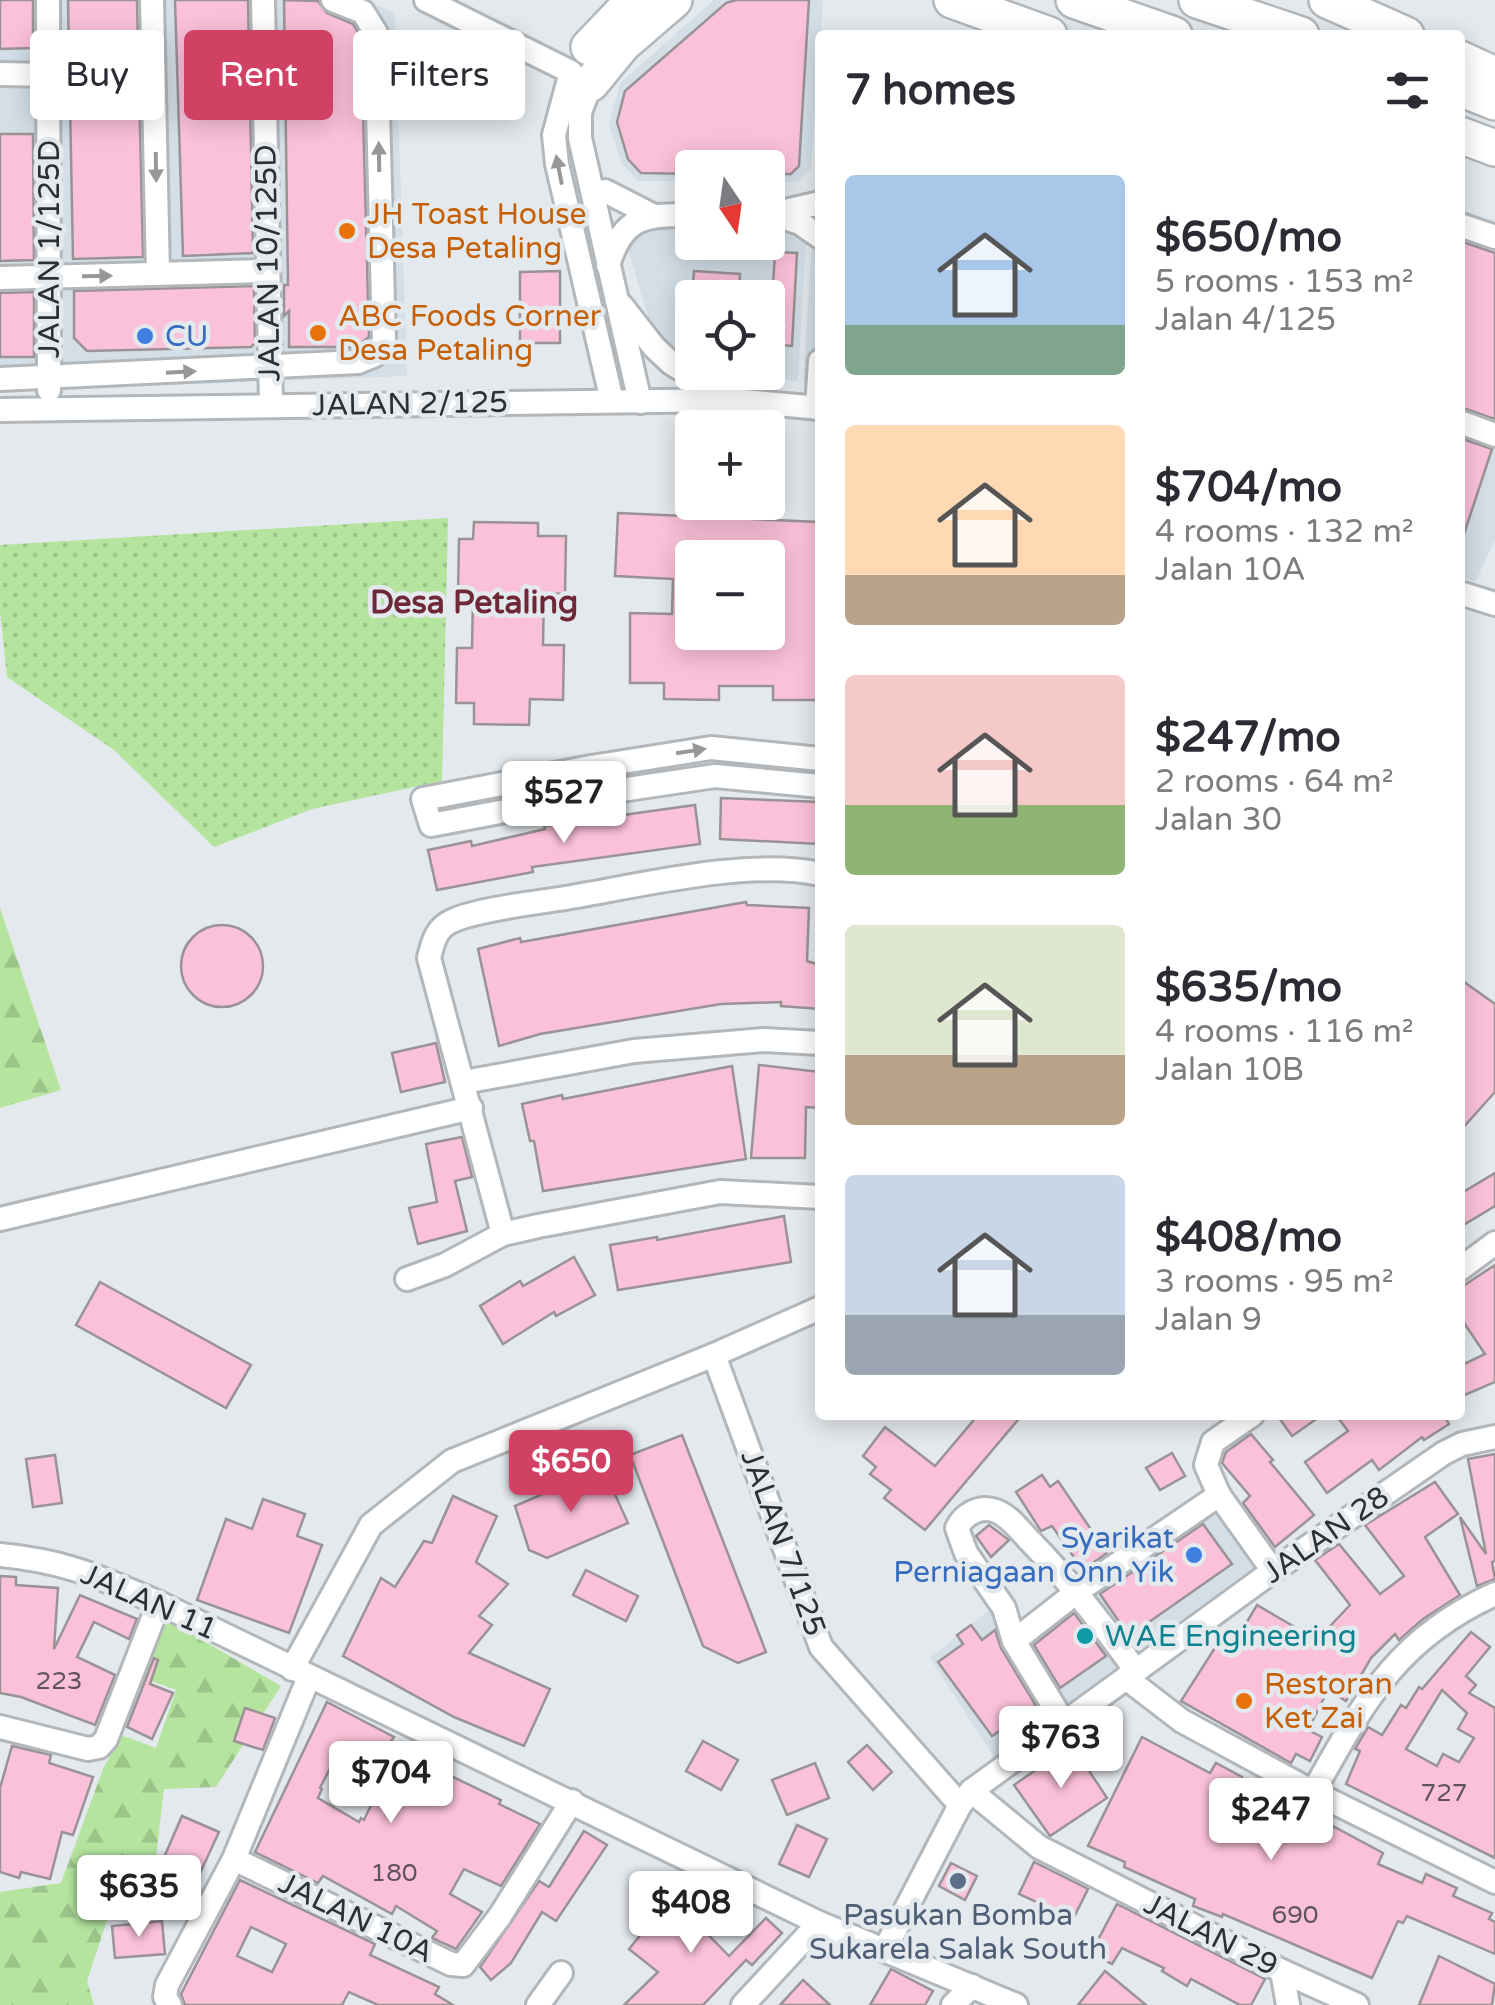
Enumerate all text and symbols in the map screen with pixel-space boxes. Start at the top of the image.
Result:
chip: Buy [30,30,164,120]
chip: Rent [184,30,333,120]
chip: Filters [353,30,525,120]
icon: filters [1380,63,1435,118]
text: 7 homes [845,65,1016,116]
street label: JALAN 1/125D [31,140,68,358]
one-way arrow [371,140,387,172]
street label: JALAN 10/125D [247,144,289,382]
north arrow [675,150,785,260]
map controls [675,150,785,650]
one-way arrow [148,152,164,184]
one-way arrow [551,154,567,185]
place label: JH Toast House Desa Petaling [367,196,587,267]
text: $650/mo [1155,212,1342,263]
icon: home [925,215,1045,335]
marker: JH Toast House Desa Petaling [336,220,358,242]
text: 5 rooms · 153 m² [1155,263,1414,301]
one-way arrow [82,267,114,283]
button: locate [675,280,785,390]
place label: ABC Foods Corner Desa Petaling [338,298,602,369]
text: Jalan 4/125 [1155,301,1336,339]
place label: CU [165,318,209,355]
marker: ABC Foods Corner Desa Petaling [307,322,329,344]
marker: CU [134,325,156,347]
one-way arrow [166,363,198,379]
street label: JALAN 2/125 [312,384,508,424]
button: + [675,410,785,520]
text: $704/mo [1155,462,1342,513]
icon: home [925,465,1045,585]
text: 4 rooms · 132 m² [1155,513,1414,551]
button: − [675,540,785,650]
text: Jalan 10A [1155,551,1306,589]
district label: Desa Petaling [370,584,578,622]
text: $247/mo [1155,712,1341,763]
icon: home [925,715,1045,835]
one-way arrow [676,743,708,759]
pin: $527 [505,761,623,846]
text: 2 rooms · 64 m² [1155,763,1394,801]
text: $527 [524,774,604,812]
text: Jalan 30 [1155,801,1282,839]
text: $635/mo [1155,962,1342,1013]
icon: home [925,965,1045,1085]
text: 4 rooms · 116 m² [1155,1013,1414,1051]
text: Jalan 10B [1155,1051,1304,1089]
text: $408/mo [1155,1212,1342,1263]
icon: home [925,1215,1045,1335]
text: 3 rooms · 95 m² [1155,1263,1394,1301]
text: Jalan 9 [1155,1301,1262,1339]
pin: $650 [512,1430,630,1515]
text: $650 [531,1443,611,1481]
street label: JALAN 7/125 [732,1445,834,1641]
street label: JALAN 28 [1256,1478,1396,1592]
place label: Syarikat Perniagaan Onn Yik [893,1520,1174,1591]
marker: Syarikat Perniagaan Onn Yik [1183,1544,1205,1566]
street label: JALAN 11 [75,1556,223,1648]
place label: WAE Engineering [1105,1618,1357,1655]
marker: WAE Engineering [1074,1625,1096,1647]
house number: 223 [35,1666,83,1696]
place label: Restoran Ket Zai [1264,1666,1393,1737]
marker: Restoran Ket Zai [1233,1690,1255,1712]
pin: $763 [1002,1706,1120,1791]
text: $763 [1021,1719,1101,1757]
pin: $704 [332,1741,450,1826]
text: $704 [351,1754,431,1792]
pin: $247 [1212,1778,1330,1863]
house number: 727 [1420,1778,1468,1808]
text: $247 [1231,1791,1311,1829]
pin: $635 [80,1855,198,1940]
house number: 180 [370,1858,418,1888]
street label: JALAN 10A [273,1865,439,1971]
text: $635 [99,1868,179,1906]
marker: Pasukan Bomba Sukarela Salak South [947,1870,969,1892]
pin: $408 [632,1871,750,1956]
text: $408 [651,1884,731,1922]
street label: JALAN 29 [1138,1886,1284,1984]
place label: Pasukan Bomba Sukarela Salak South [809,1897,1107,1968]
house number: 690 [1271,1900,1319,1930]

